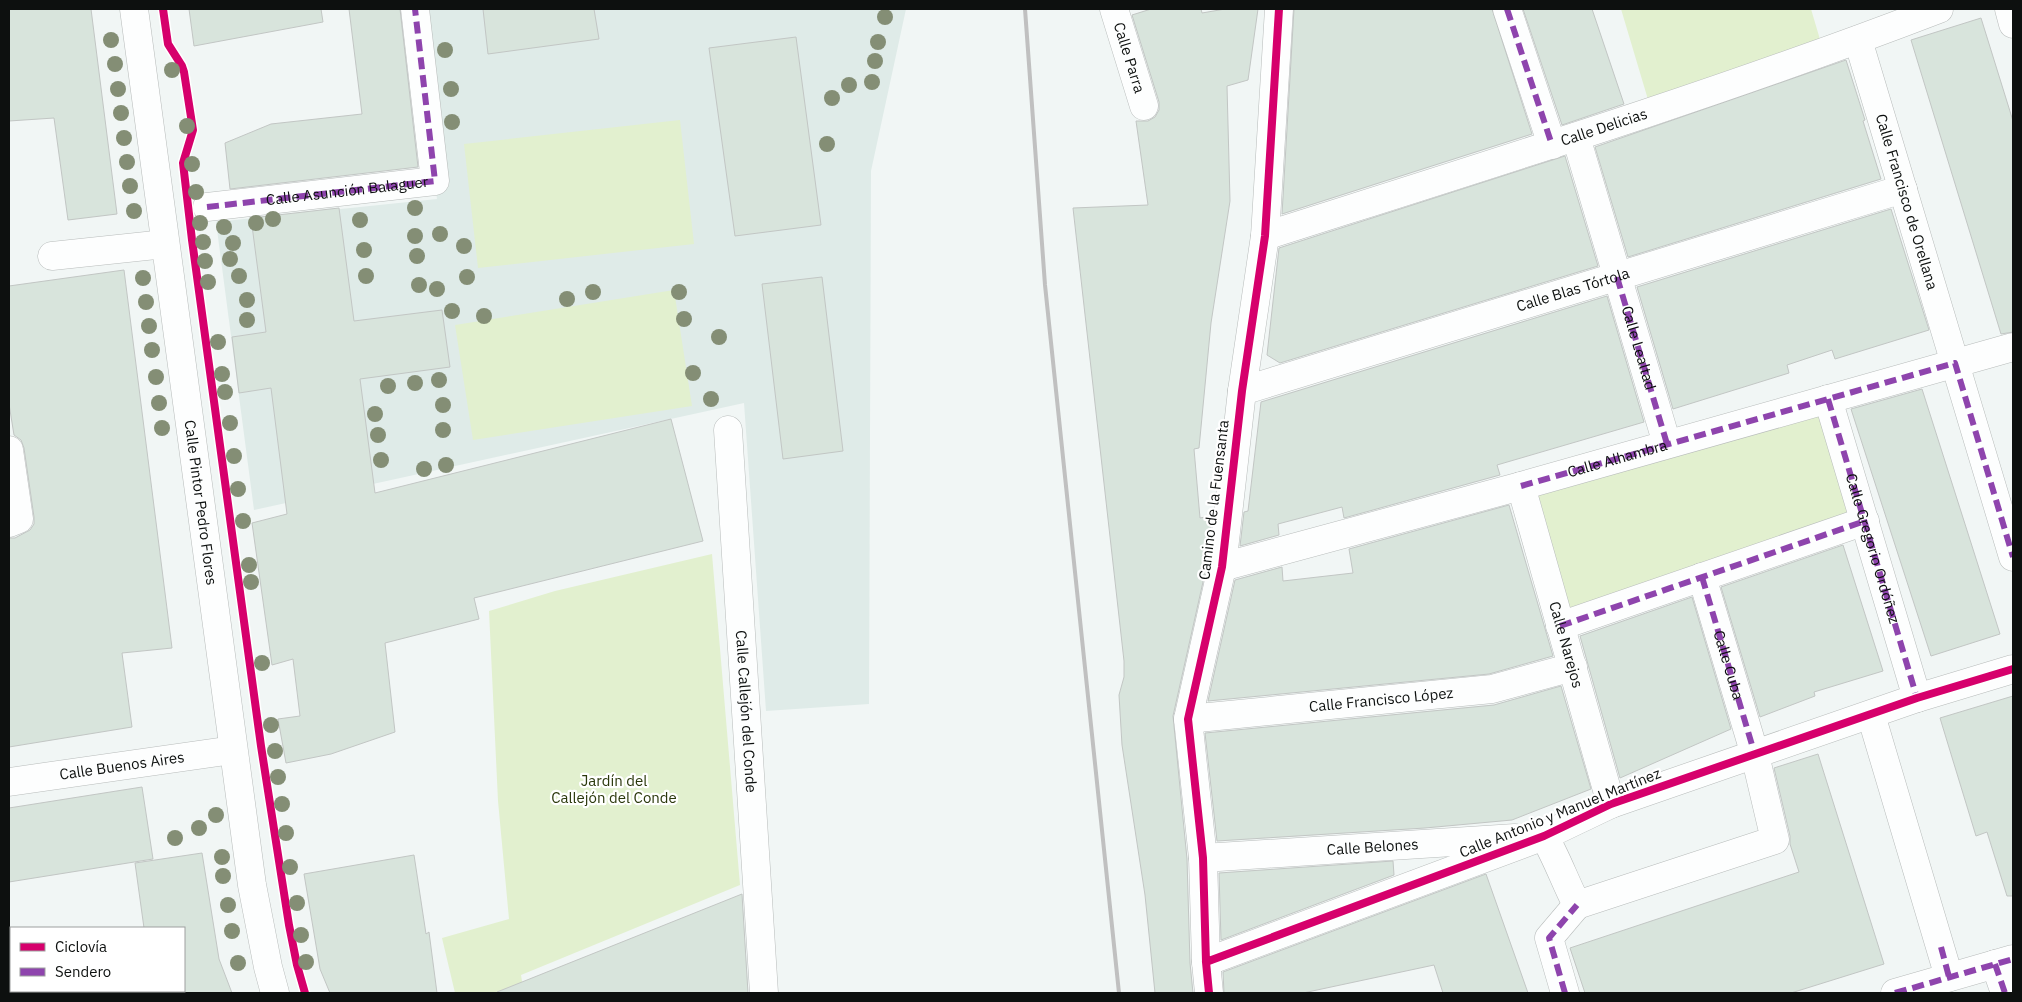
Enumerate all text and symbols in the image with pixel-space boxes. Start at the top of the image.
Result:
street label: Calle Parra [1110,20,1149,95]
street label: Calle Delicias [1558,104,1650,150]
street label: Calle Francisco de Orellana [1872,111,1942,292]
street label: Calle Asunción Balaguer [265,172,430,209]
street label: Calle Blas Tórtola [1514,263,1632,316]
street label: Calle Lealtad [1618,303,1660,392]
street label: Calle Pintor Pedro Flores [180,419,221,586]
street label: Camino de la Fuensanta [1194,419,1233,581]
street label: Calle Alhambra [1565,435,1669,481]
street label: Calle Gregorio Ordóñez [1842,471,1904,626]
street label: Calle Narejos [1545,599,1588,690]
street label: Calle Cuba [1709,628,1748,702]
street label: Calle Callejón del Conde [732,629,761,793]
street label: Calle Francisco López [1308,683,1454,716]
street label: Calle Buenos Aires [58,747,186,784]
street label: Calle Antonio y Manuel Martínez [1456,763,1663,862]
park label: Jardín del Callejón del Conde [551,771,677,807]
street label: Calle Belones [1326,834,1419,859]
legend [10,927,185,992]
text: Ciclovía [55,937,107,956]
text: Sendero [55,962,111,981]

